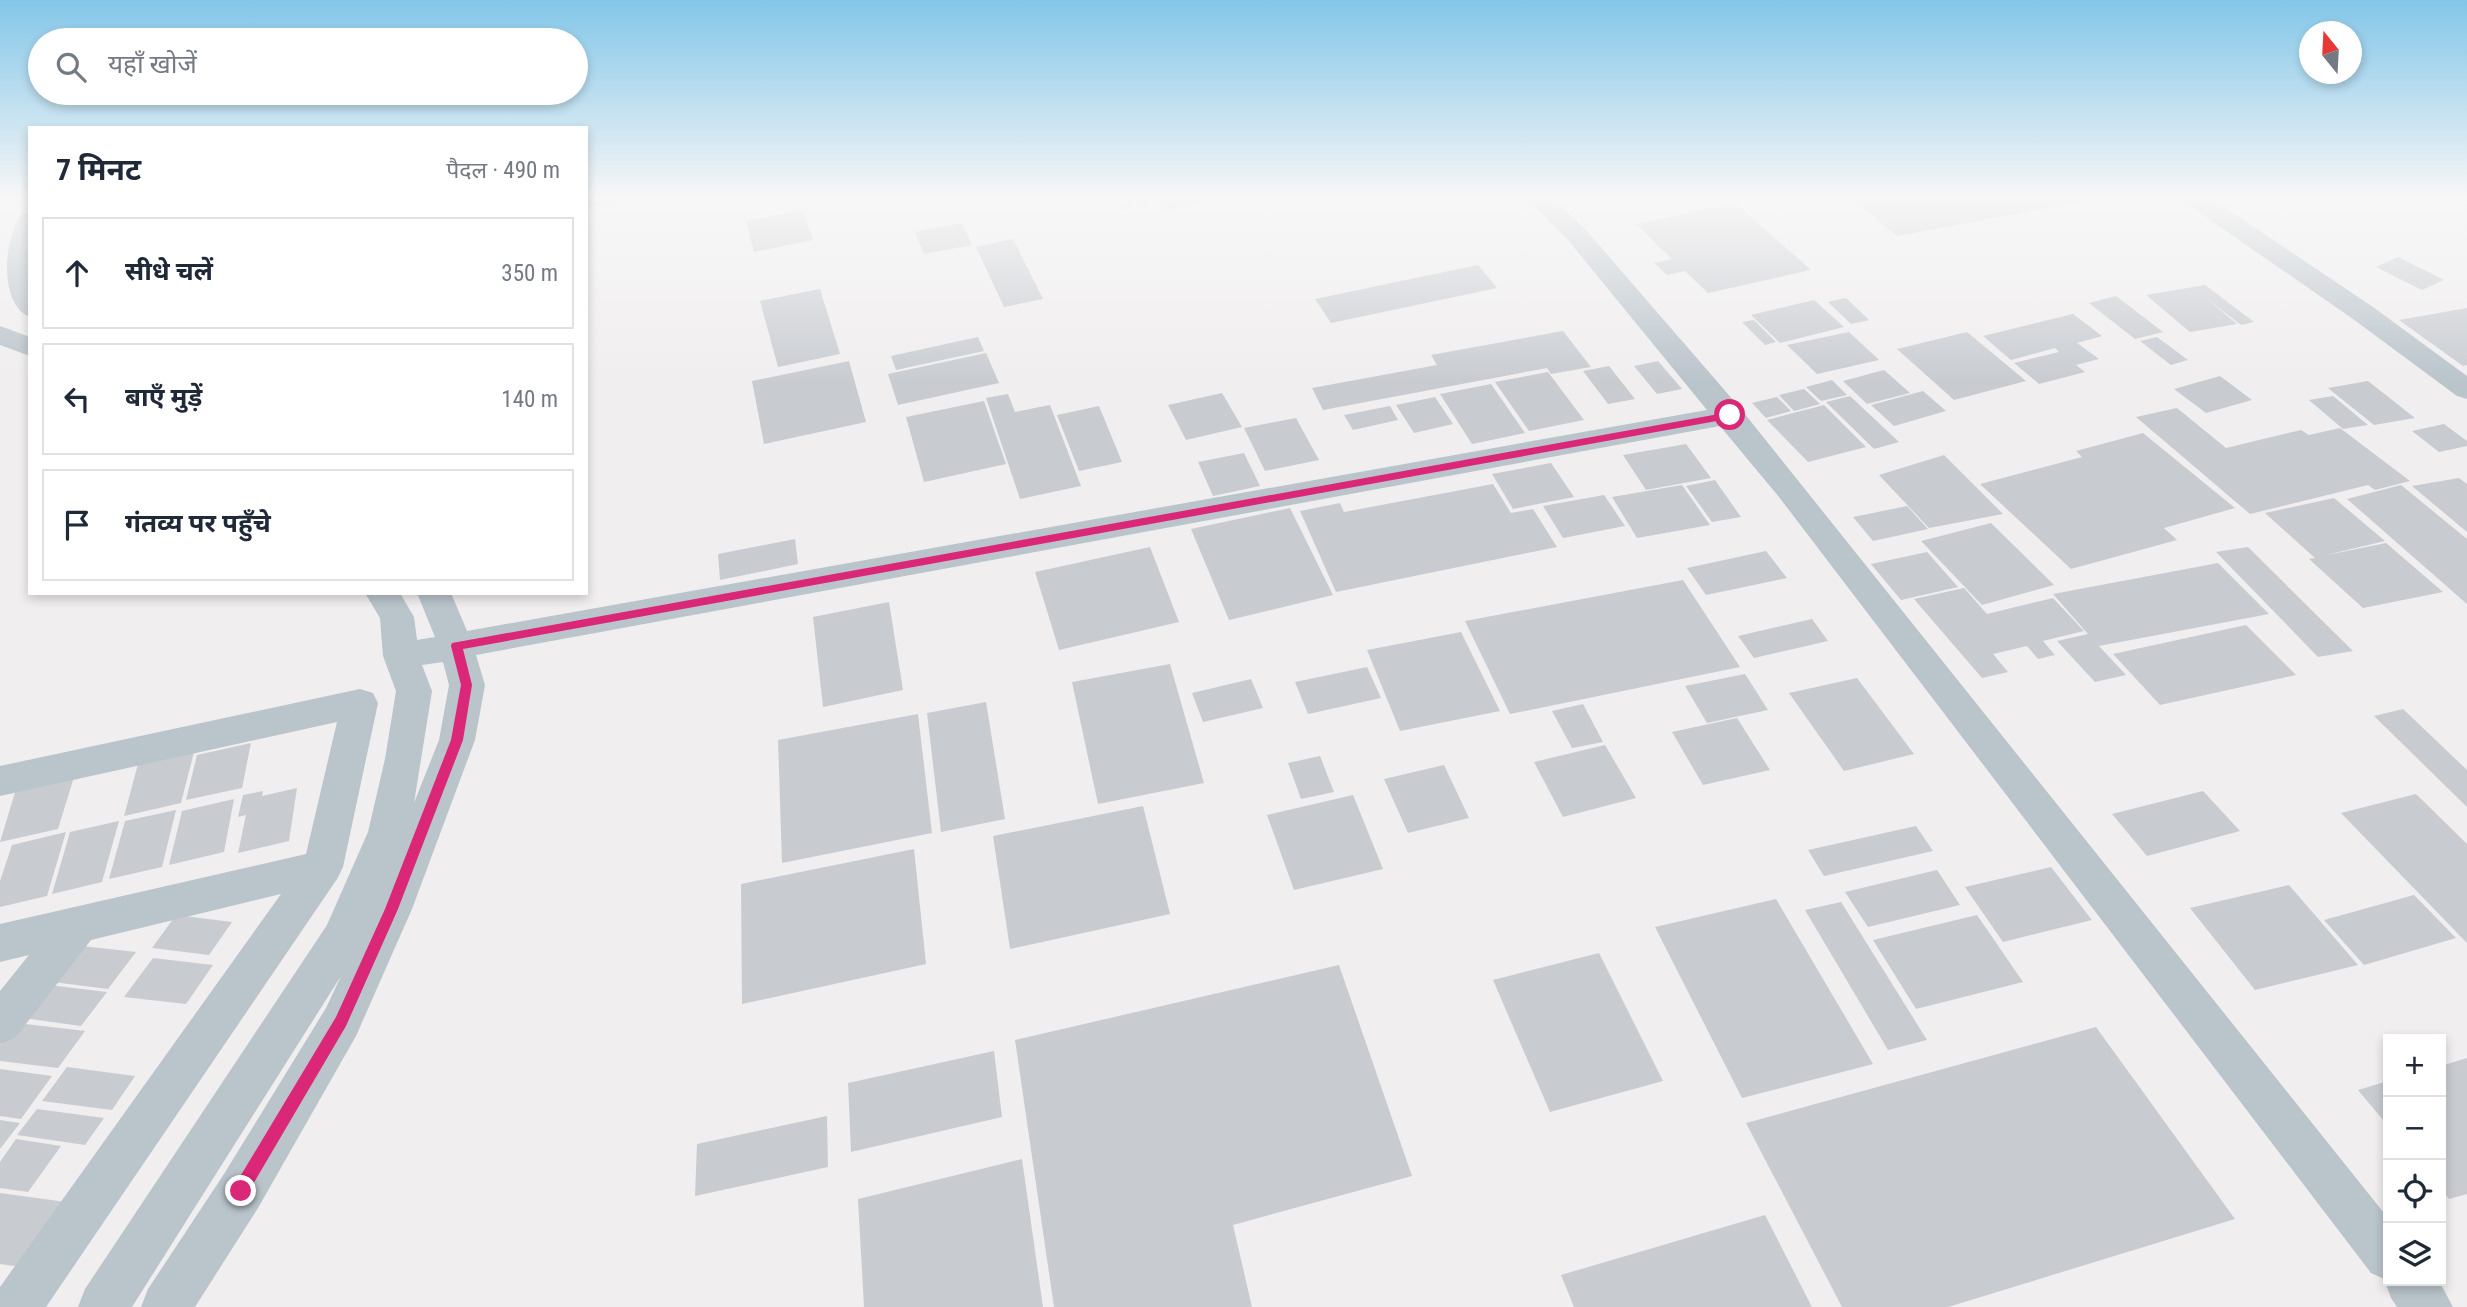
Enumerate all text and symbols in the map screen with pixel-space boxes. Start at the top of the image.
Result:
north arrow [2299,21,2362,84]
search box [28,28,588,105]
icon: search [52,48,90,86]
text: यहाँ खोजें [108,49,197,79]
text: 7 मिनट [56,152,141,187]
text: पैदल · 490 m [446,157,560,184]
icon: ahead [58,254,96,292]
text: सीधे चलें [125,256,213,286]
text: 350 m [501,260,558,287]
icon: left [58,380,96,418]
text: बाएँ मुड़ें [125,382,202,412]
text: 140 m [501,386,558,413]
route start [1714,399,1745,430]
icon: arrive [58,506,96,544]
text: गंतव्य पर पहुँचे [125,508,271,538]
map controls [2383,1034,2446,1286]
button: + [2383,1034,2446,1097]
button: − [2383,1097,2446,1160]
button: locate [2383,1160,2446,1223]
route end [225,1175,256,1206]
button: layers [2383,1223,2446,1286]

